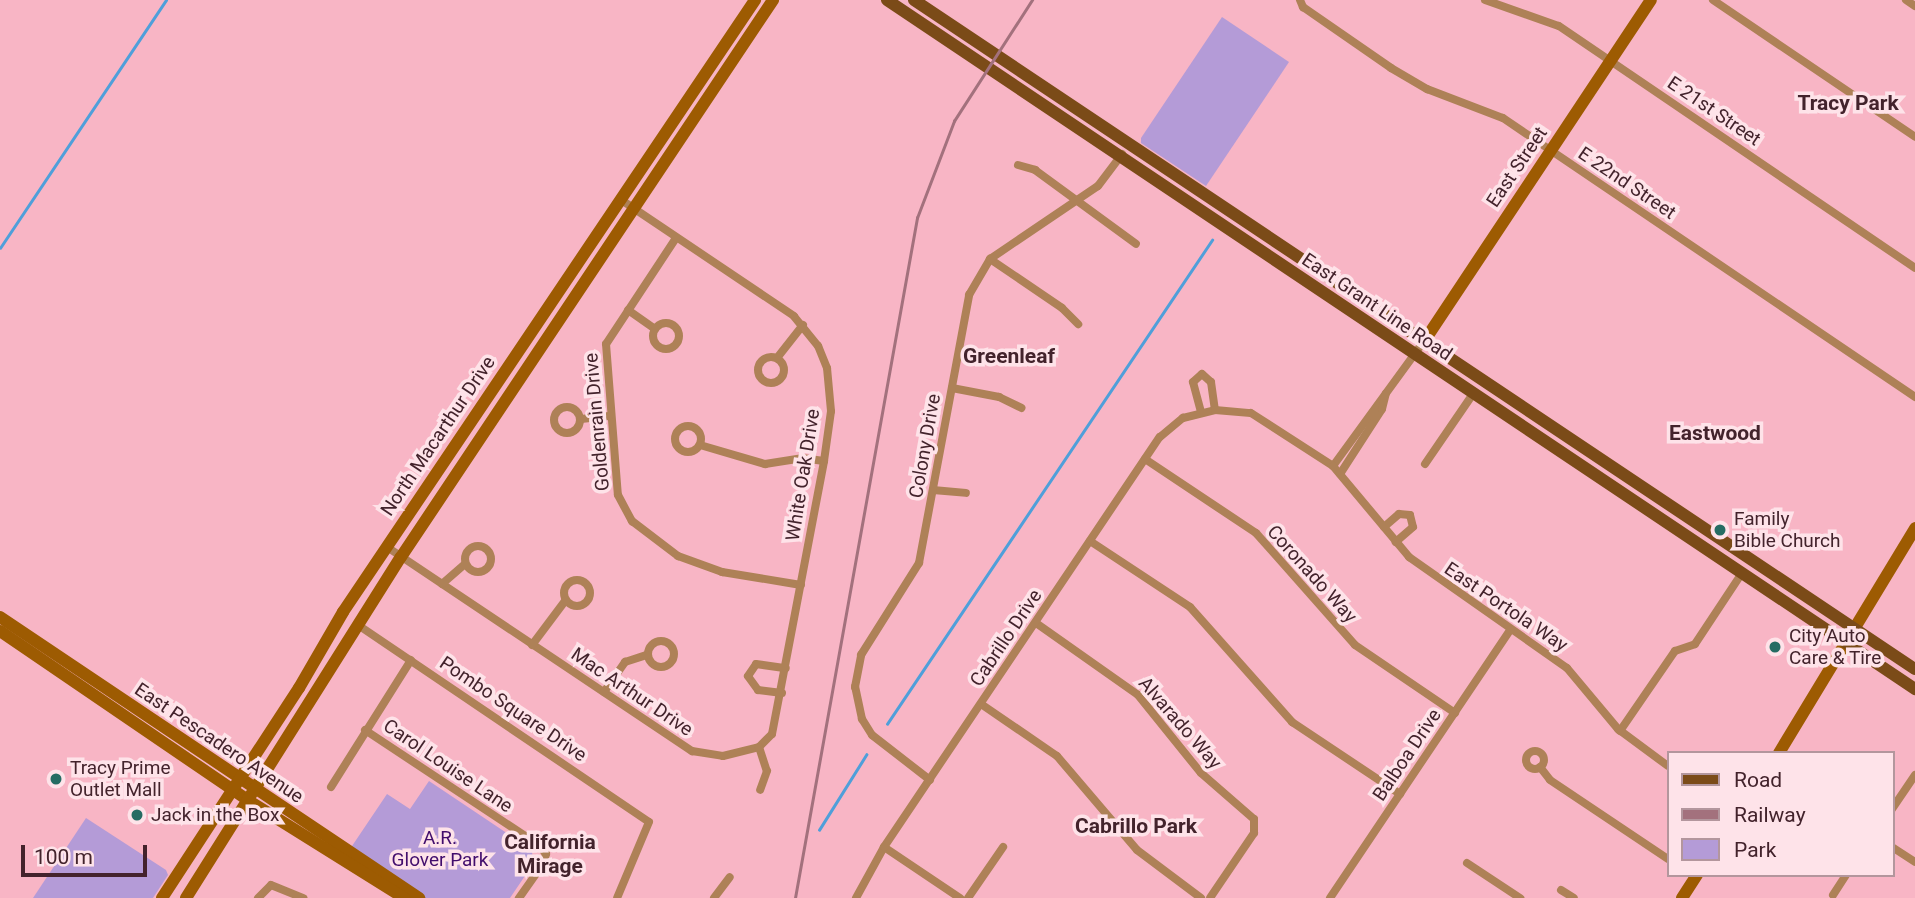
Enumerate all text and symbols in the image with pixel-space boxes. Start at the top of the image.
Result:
street label: E 21st Street [1663,71,1765,151]
district label: Tracy Park [1797,90,1899,116]
street label: East Street [1482,122,1552,212]
street label: E 22nd Street [1574,142,1680,224]
street label: East Grant Line Road [1298,248,1456,366]
district label: Greenleaf [963,343,1055,369]
street label: North Macarthur Drive [376,352,500,520]
street label: Goldenrain Drive [580,352,614,492]
street label: Colony Drive [905,392,945,500]
street label: White Oak Drive [781,407,825,543]
district label: Eastwood [1669,420,1761,446]
place label: Family Bible Church [1734,508,1841,552]
street label: Coronado Way [1262,521,1362,627]
marker: Family Bible Church [1712,522,1728,538]
street label: East Portola Way [1440,557,1572,657]
street label: Cabrillo Drive [965,585,1047,691]
place label: City Auto Care & Tire [1789,625,1882,669]
marker: City Auto Care & Tire [1767,639,1783,655]
street label: Mac Arthur Drive [567,643,697,741]
street label: Pombo Square Drive [435,651,591,767]
street label: Alvarado Way [1134,672,1226,774]
street label: East Pescadero Avenue [130,678,308,808]
street label: Balboa Drive [1368,705,1446,805]
street label: Carol Louise Lane [379,714,517,818]
legend [1666,751,1894,877]
place label: Tracy Prime Outlet Mall [70,757,170,801]
text: Road [1734,768,1782,792]
marker: Tracy Prime Outlet Mall [48,771,64,787]
text: Railway [1734,803,1806,827]
place label: Jack in the Box [151,804,279,826]
marker: Jack in the Box [129,807,145,823]
district label: Cabrillo Park [1075,813,1197,839]
park label: A.R. Glover Park [392,827,488,871]
district label: California Mirage [504,829,596,879]
scale bar [24,832,150,876]
text: Park [1734,838,1776,862]
text: 100 m [34,845,93,869]

